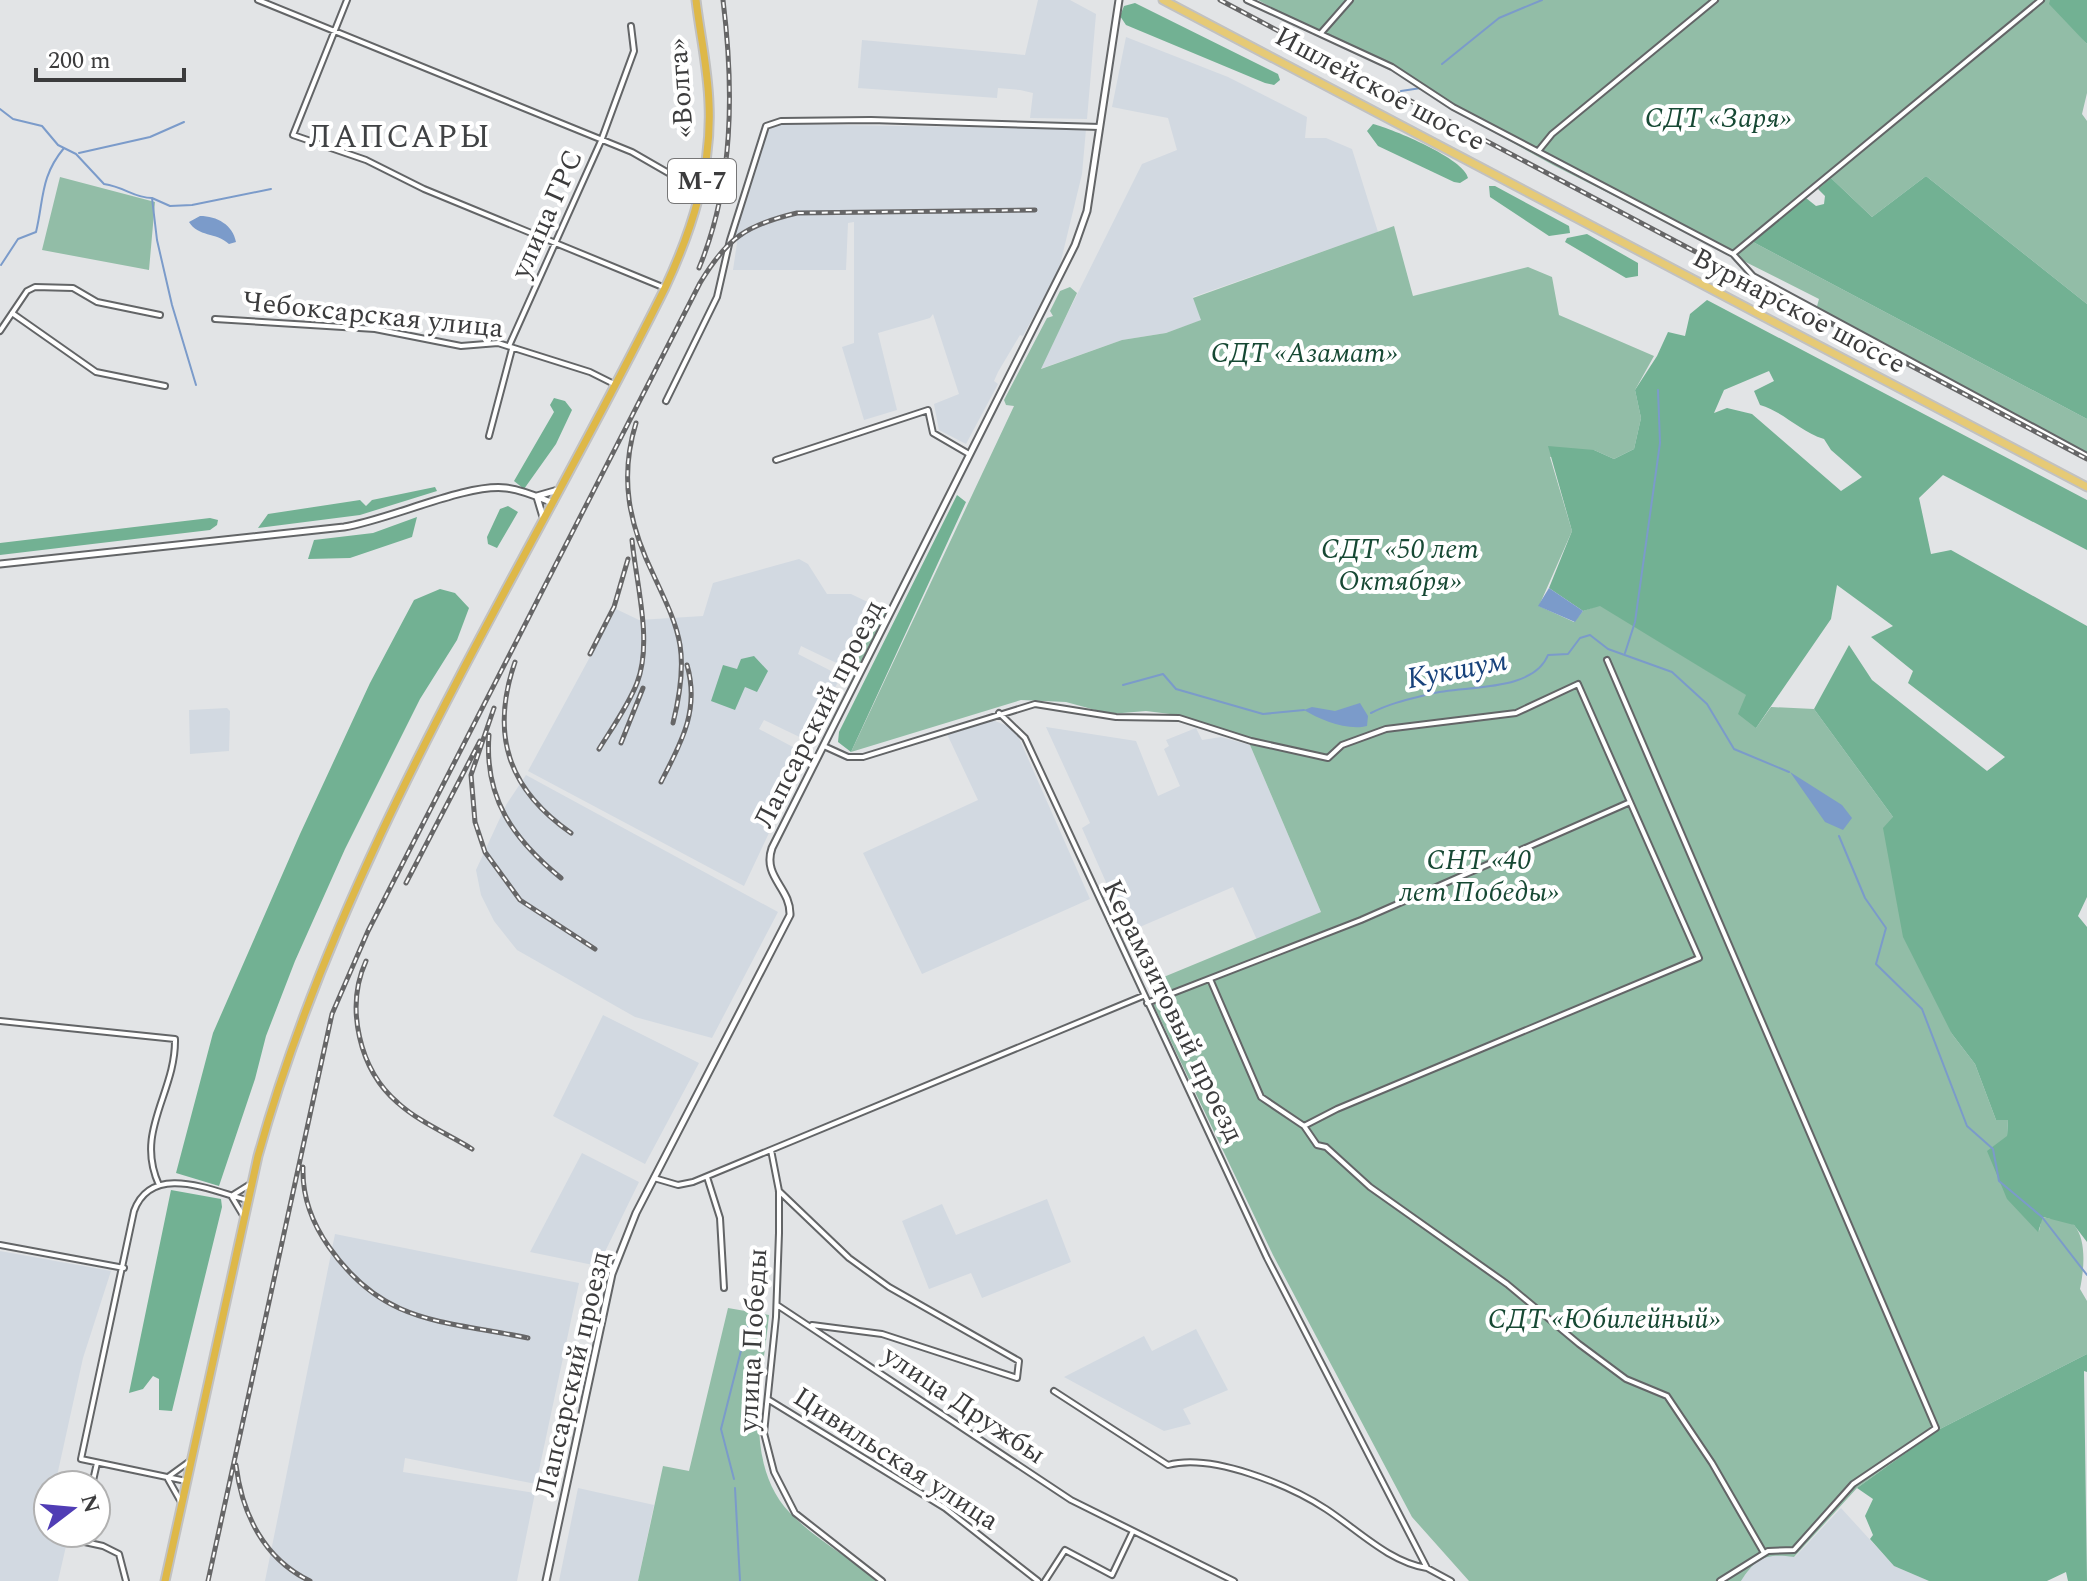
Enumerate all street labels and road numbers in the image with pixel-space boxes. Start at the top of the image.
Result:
street label: Ишлейское шоссе [1267,15,1493,163]
street label: «Волга» [656,37,706,139]
street label: улица ГРС [499,143,595,286]
road number: М-7 [668,159,736,203]
street label: Вурнарское шоссе [1685,237,1913,385]
street label: Чебоксарская улица [240,280,506,350]
street label: Лапсарский проезд [743,592,895,836]
street label: Керамзитовый проезд [1091,872,1255,1150]
street label: Лапсарский проезд [524,1247,622,1501]
street label: улица Победы [727,1247,779,1434]
street label: улица Дружбы [873,1334,1054,1476]
street label: Цивильская улица [784,1376,1008,1542]

